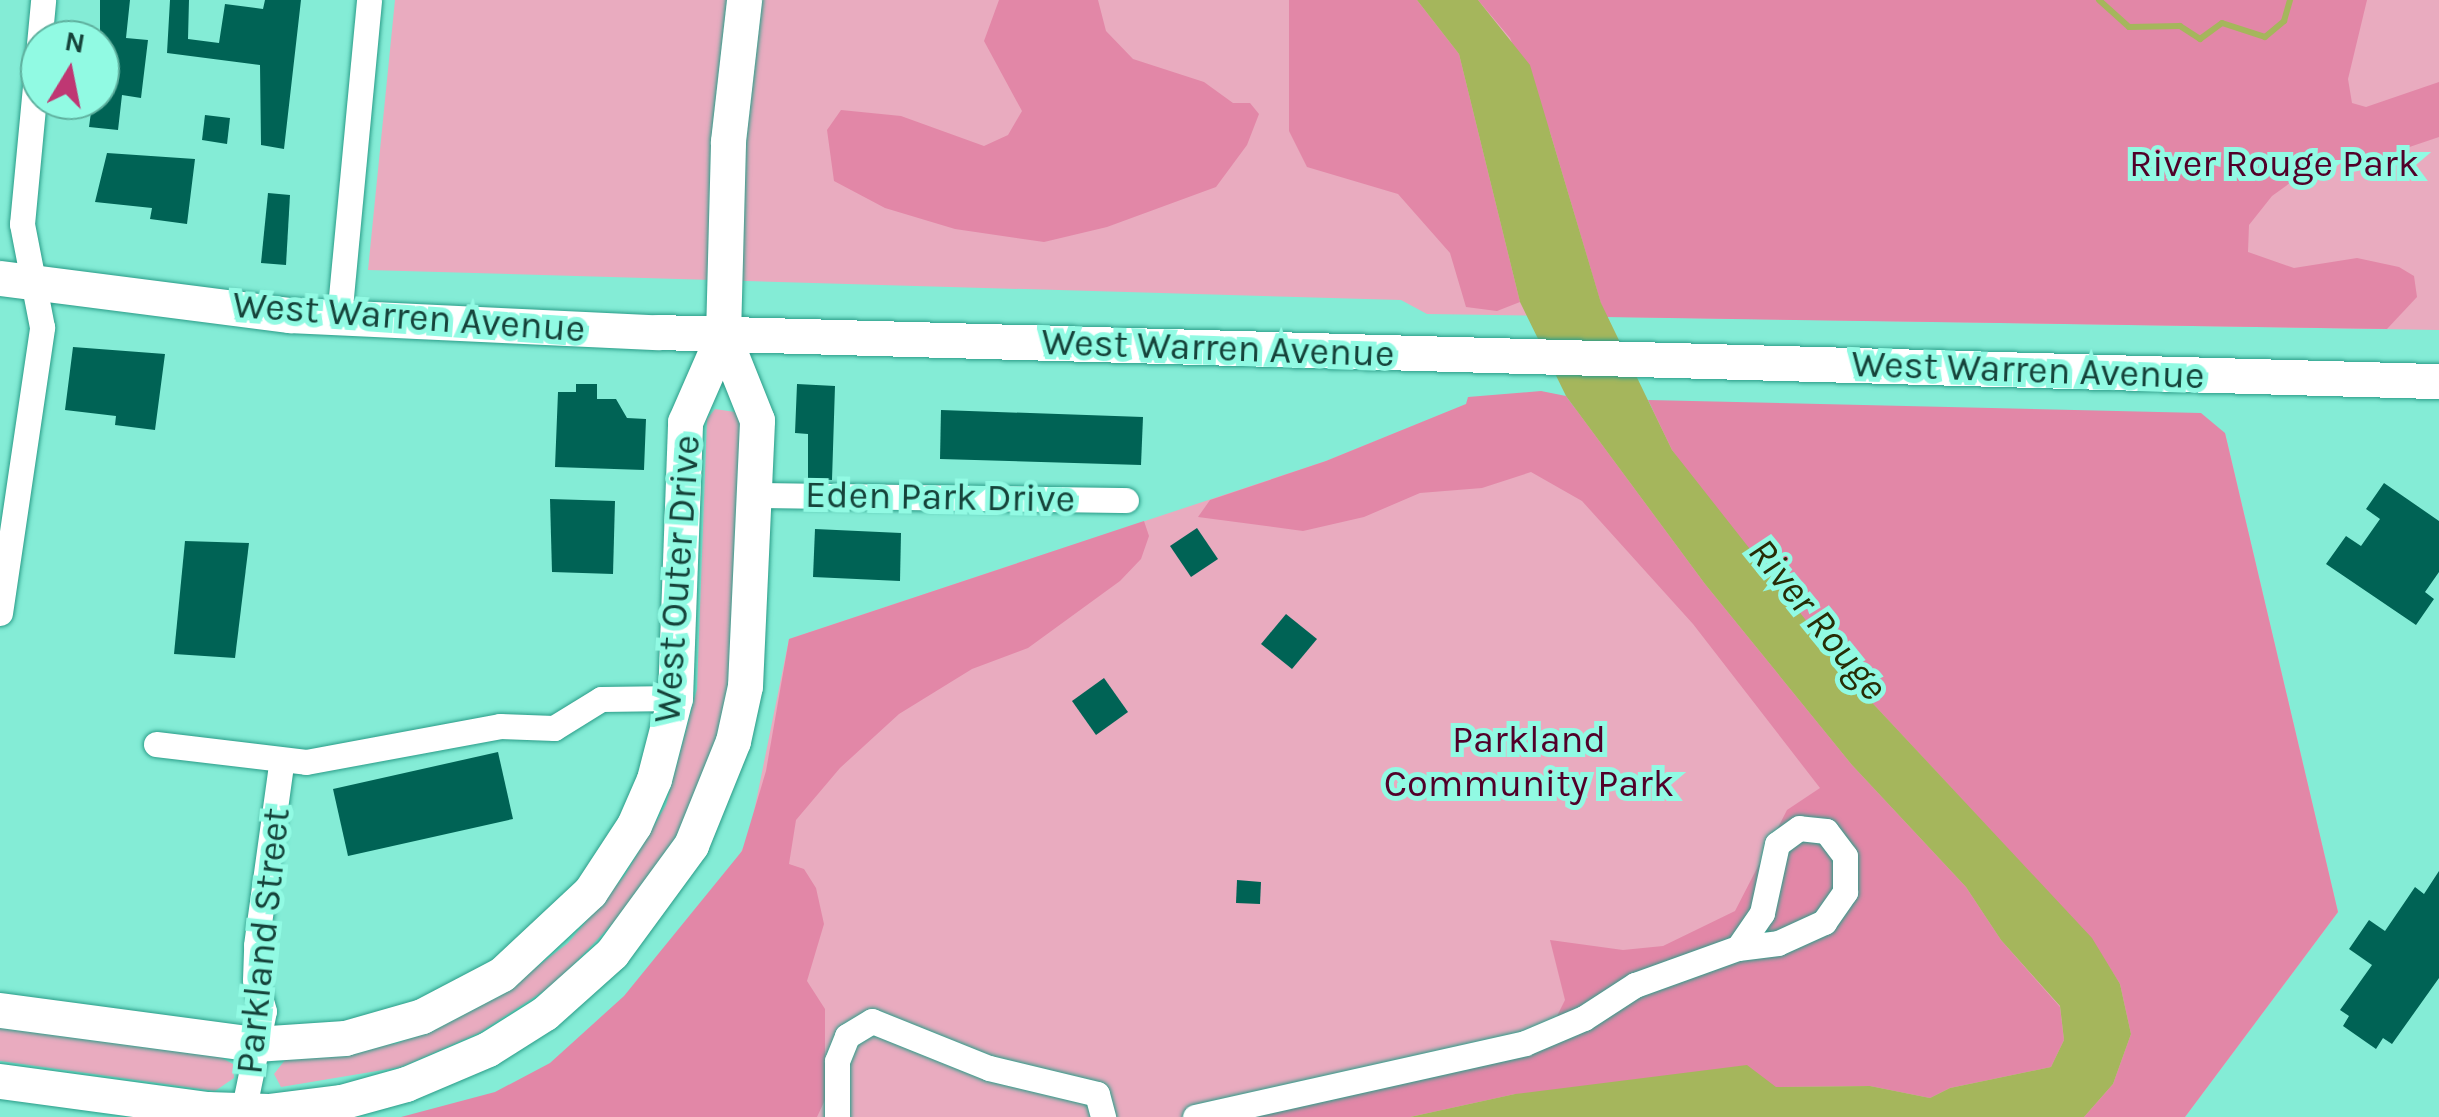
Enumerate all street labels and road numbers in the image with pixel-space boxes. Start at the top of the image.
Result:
street label: West Warren Avenue [231,282,587,352]
street label: West Warren Avenue [1041,319,1395,377]
street label: West Warren Avenue [1851,341,2205,399]
street label: West Outer Drive [644,434,710,724]
street label: Eden Park Drive [805,472,1075,522]
street label: Parkland Street [226,806,300,1076]

